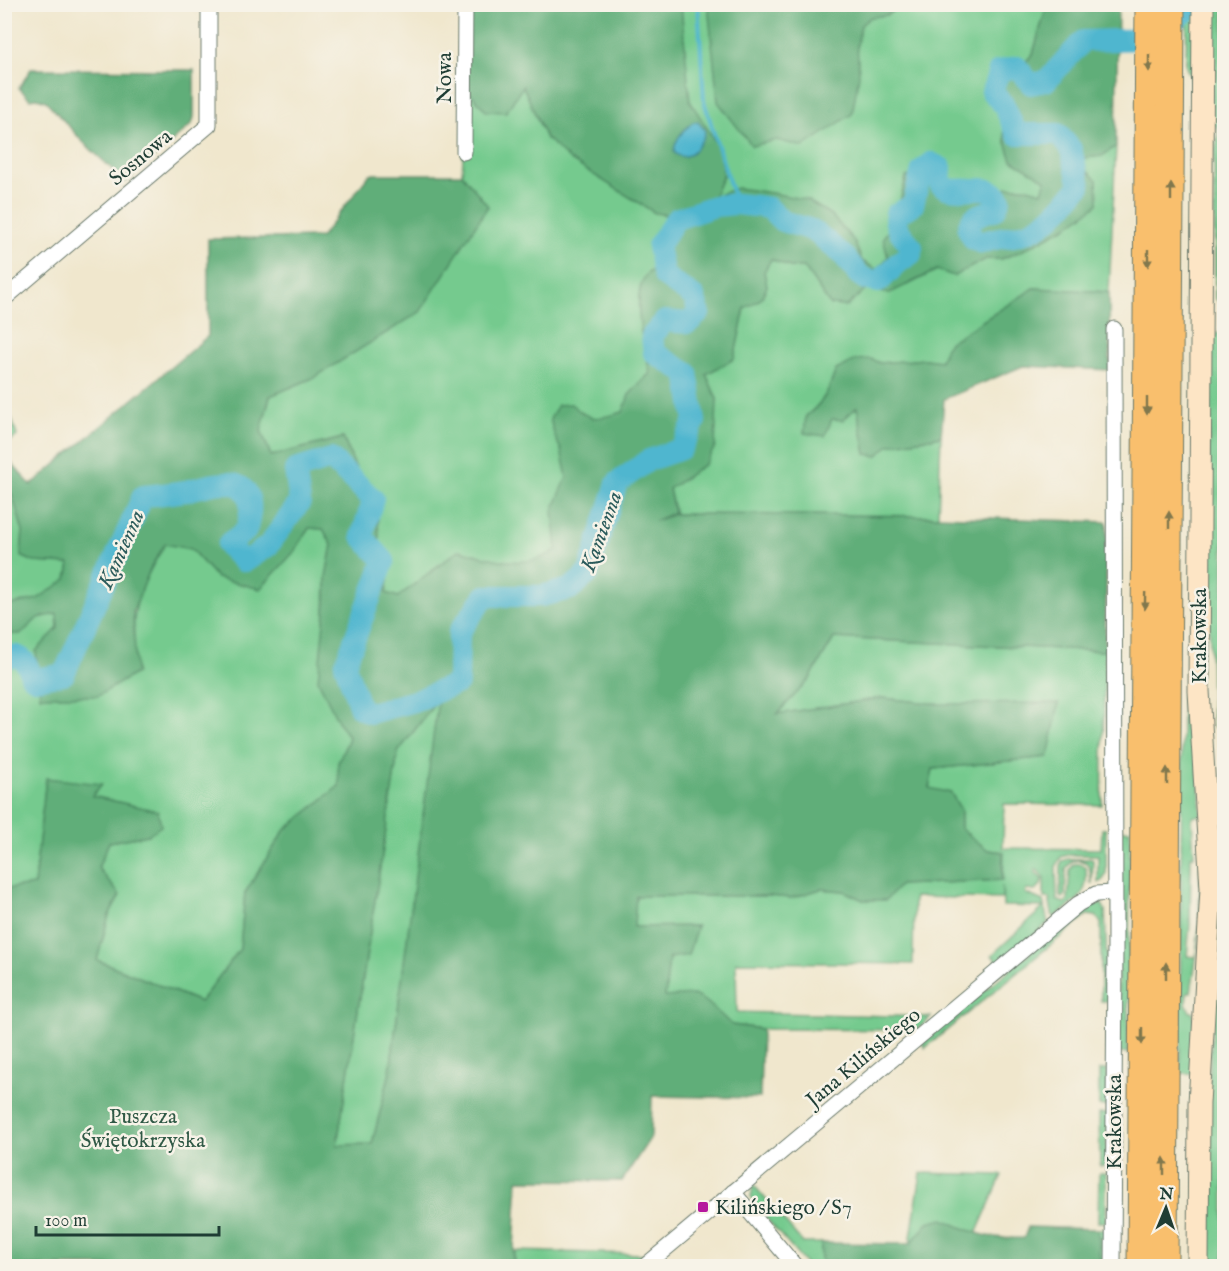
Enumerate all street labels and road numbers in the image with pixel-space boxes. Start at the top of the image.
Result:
street label: Nowa [432,51,459,104]
street label: Sosnowa [104,123,179,192]
street label: Krakowska [1187,587,1214,684]
street label: Jana Kilińskiego [799,1002,927,1115]
street label: Krakowska [1102,1073,1129,1170]

